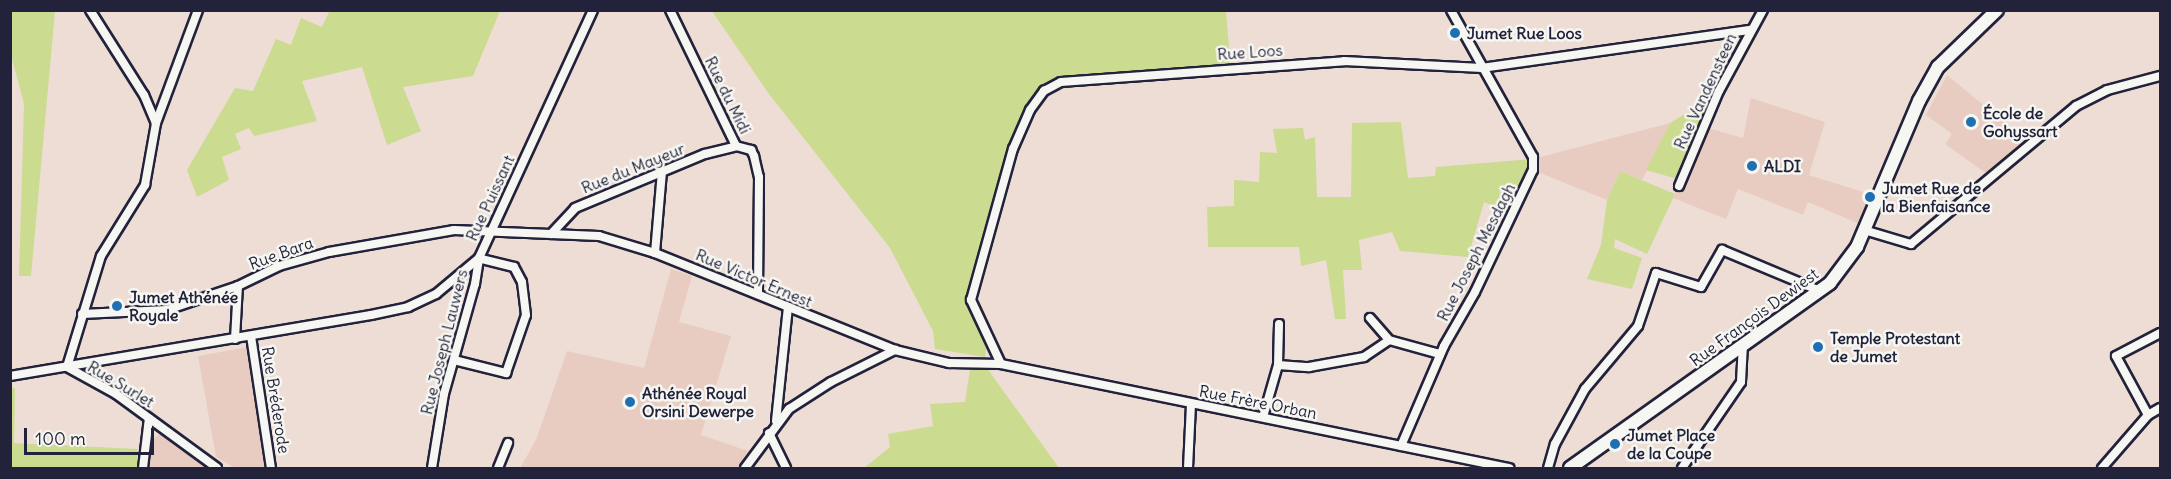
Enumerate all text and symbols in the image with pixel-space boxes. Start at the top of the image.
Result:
place label: Jumet Rue Loos [1467,23,1582,43]
marker: Jumet Rue Loos [1448,26,1462,40]
street label: Rue Vandensteen [1670,30,1740,152]
street label: Rue Loos [1217,40,1283,64]
street label: Rue du Midi [701,53,755,137]
place label: École de Gohyssart [1983,103,2057,141]
marker: École de Gohyssart [1964,115,1978,129]
street label: Rue du Mayeur [578,139,688,197]
street label: Rue Puissant [462,152,518,244]
place label: ALDI [1764,156,1801,176]
marker: ALDI [1745,159,1759,173]
place label: Jumet Rue de la Bienfaisance [1882,178,1990,216]
street label: Rue Joseph Mesdagh [1433,180,1519,324]
marker: Jumet Rue de la Bienfaisance [1863,190,1877,204]
street label: Rue Bara [246,233,316,273]
street label: Rue Victor Ernest [693,245,815,311]
street label: Rue François Dewiest [1686,264,1822,370]
street label: Rue Joseph Lauwers [417,267,471,417]
place label: Jumet Athénée Royale [129,287,238,325]
marker: Jumet Athénée Royale [110,299,124,313]
place label: Temple Protestant de Jumet [1830,328,1960,366]
marker: Temple Protestant de Jumet [1811,340,1825,354]
street label: Rue Bréderode [258,345,294,455]
street label: Rue Surlet [84,357,158,411]
street label: Rue Frère Orban [1198,381,1318,423]
place label: Athénée Royal Orsini Dewerpe [642,383,754,421]
marker: Athénée Royal Orsini Dewerpe [623,395,637,409]
scale bar [27,416,158,454]
place label: Jumet Place de la Coupe [1627,425,1715,463]
text: 100 m [35,427,86,450]
marker: Jumet Place de la Coupe [1608,437,1622,451]

